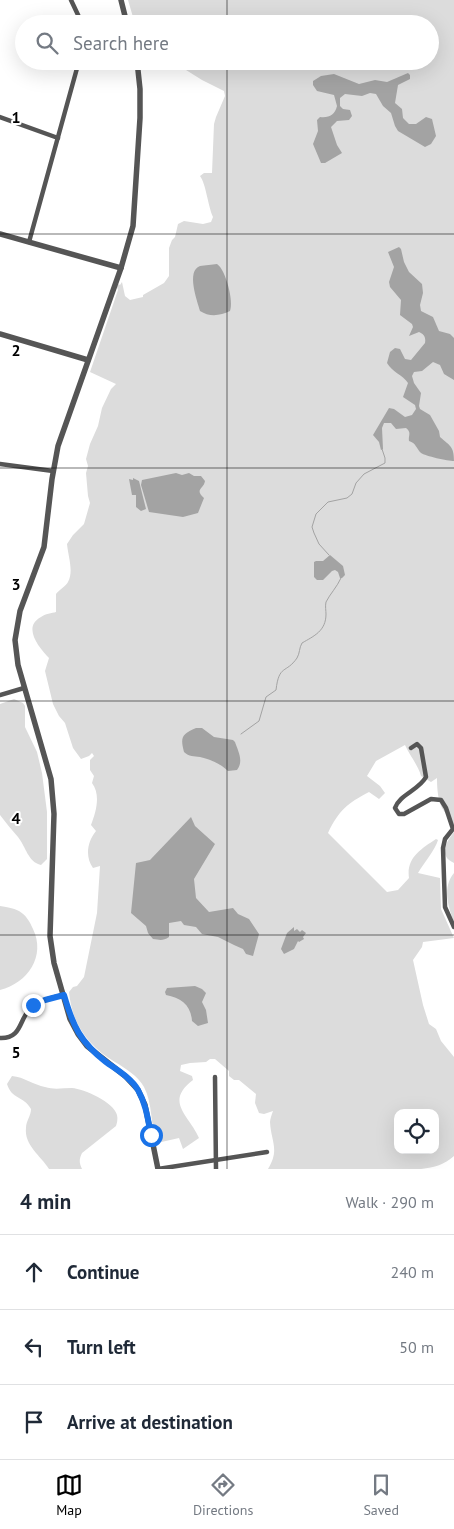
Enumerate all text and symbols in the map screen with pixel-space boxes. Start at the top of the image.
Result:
search box [15,15,439,70]
icon: search [33,29,61,57]
text: Search here [73,31,169,55]
text: 1 [11,107,21,127]
text: 2 [11,340,21,360]
text: 3 [11,574,21,594]
text: 4 [11,808,21,828]
route end [22,994,45,1017]
text: 5 [11,1042,21,1062]
map controls [394,1109,439,1154]
button: locate [394,1109,439,1154]
route start [140,1124,163,1147]
text: 4 min [20,1188,71,1215]
text: Walk · 290 m [345,1192,434,1212]
icon: ahead [20,1258,48,1286]
text: Continue [67,1260,139,1284]
text: 240 m [391,1262,434,1282]
icon: left [20,1333,48,1361]
text: Turn left [67,1335,136,1359]
text: 50 m [399,1337,434,1357]
icon: arrive [20,1408,48,1436]
text: Arrive at destination [67,1410,233,1434]
tab: Map [55,1471,83,1519]
tab: Directions [193,1471,253,1519]
tab: Saved [363,1471,399,1519]

